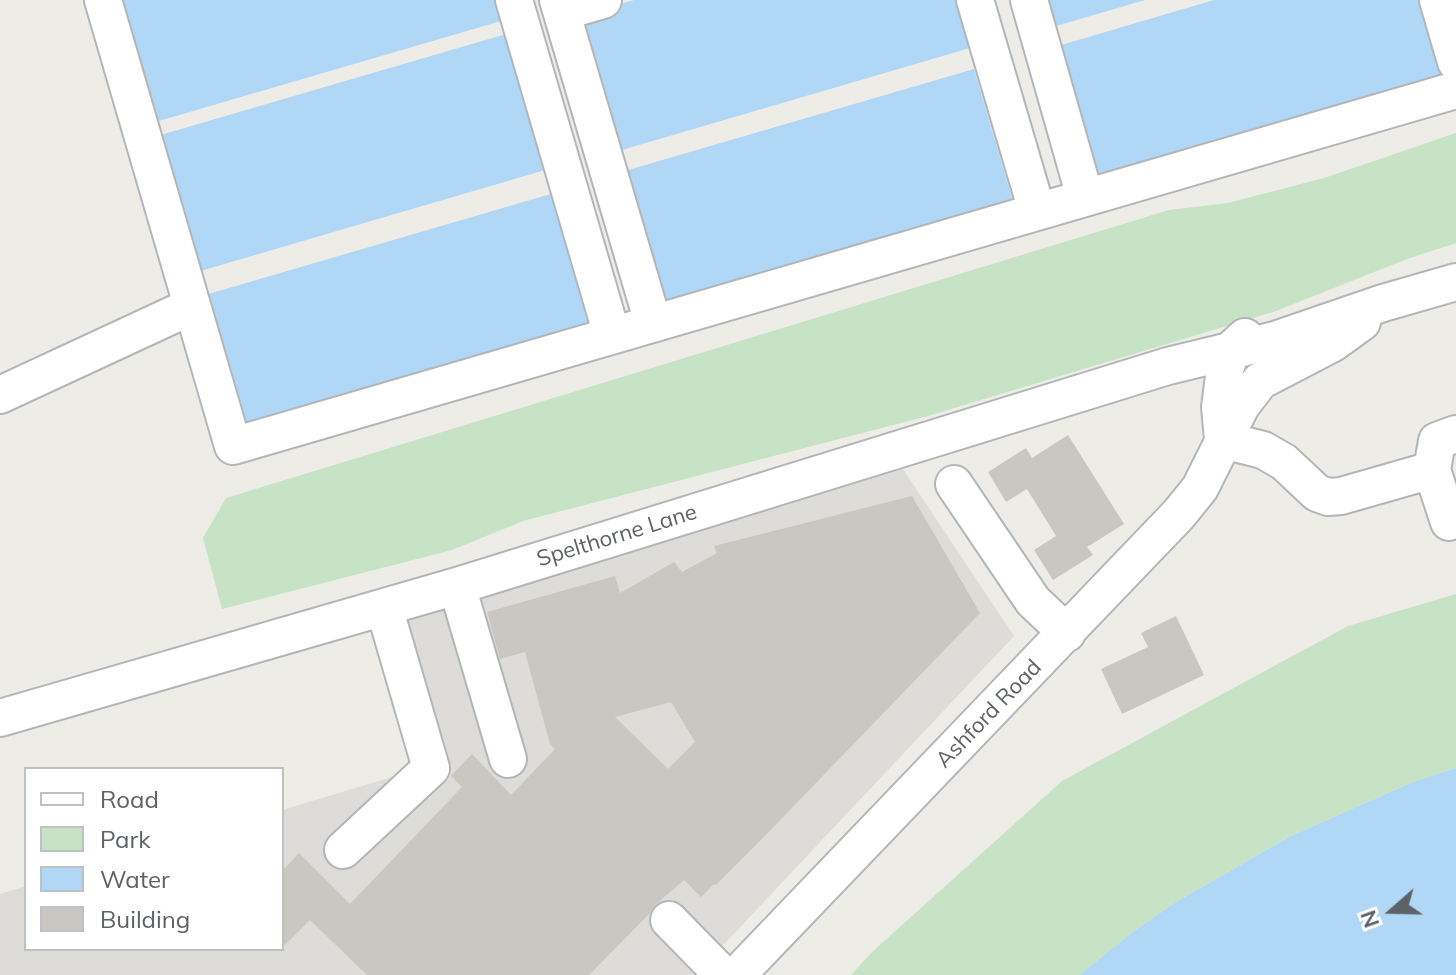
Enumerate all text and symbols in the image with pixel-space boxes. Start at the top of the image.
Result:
street label: Spelthorne Lane [534,499,700,573]
street label: Ashford Road [931,654,1047,774]
legend [24,767,284,951]
text: Road [100,784,159,814]
text: Park [100,824,151,854]
text: Water [100,864,170,894]
north arrow [1352,871,1432,951]
text: Building [100,904,190,934]
text: N [1353,907,1385,932]

